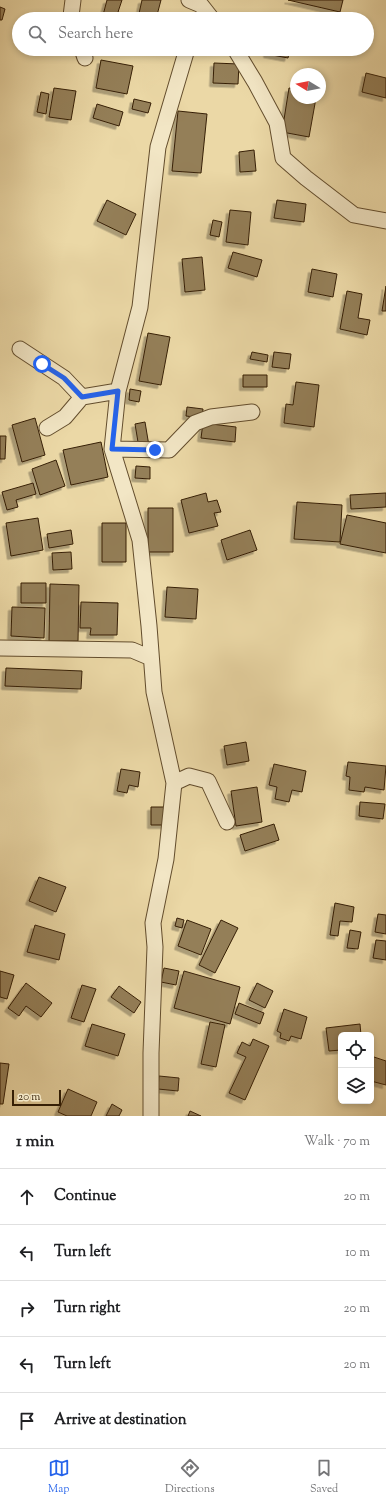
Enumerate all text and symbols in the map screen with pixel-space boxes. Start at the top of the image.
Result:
search box [12,12,374,56]
icon: search [26,23,48,45]
text: Search here [58,24,133,45]
north arrow [290,68,326,104]
route start [33,355,51,373]
route end [146,441,164,459]
map controls [338,1032,374,1104]
button: locate [338,1032,374,1068]
button: layers [338,1068,374,1104]
scale bar [12,1088,61,1107]
text: 20 m [18,1089,40,1105]
text: 1 min [16,1130,54,1154]
text: Walk · 70 m [304,1133,370,1151]
icon: ahead [16,1186,38,1208]
text: Continue [54,1186,116,1207]
text: 20 m [344,1188,370,1206]
icon: left [16,1242,38,1264]
text: Turn left [54,1242,111,1263]
text: 10 m [345,1244,370,1262]
icon: right [16,1298,38,1320]
text: Turn right [54,1298,120,1319]
text: 20 m [344,1300,370,1318]
icon: left [16,1354,38,1376]
text: Turn left [54,1354,111,1375]
text: 20 m [344,1356,370,1374]
icon: arrive [16,1410,38,1432]
text: Arrive at destination [54,1410,187,1431]
tab: Map [48,1457,70,1497]
tab: Directions [165,1457,215,1497]
tab: Saved [310,1457,338,1497]

